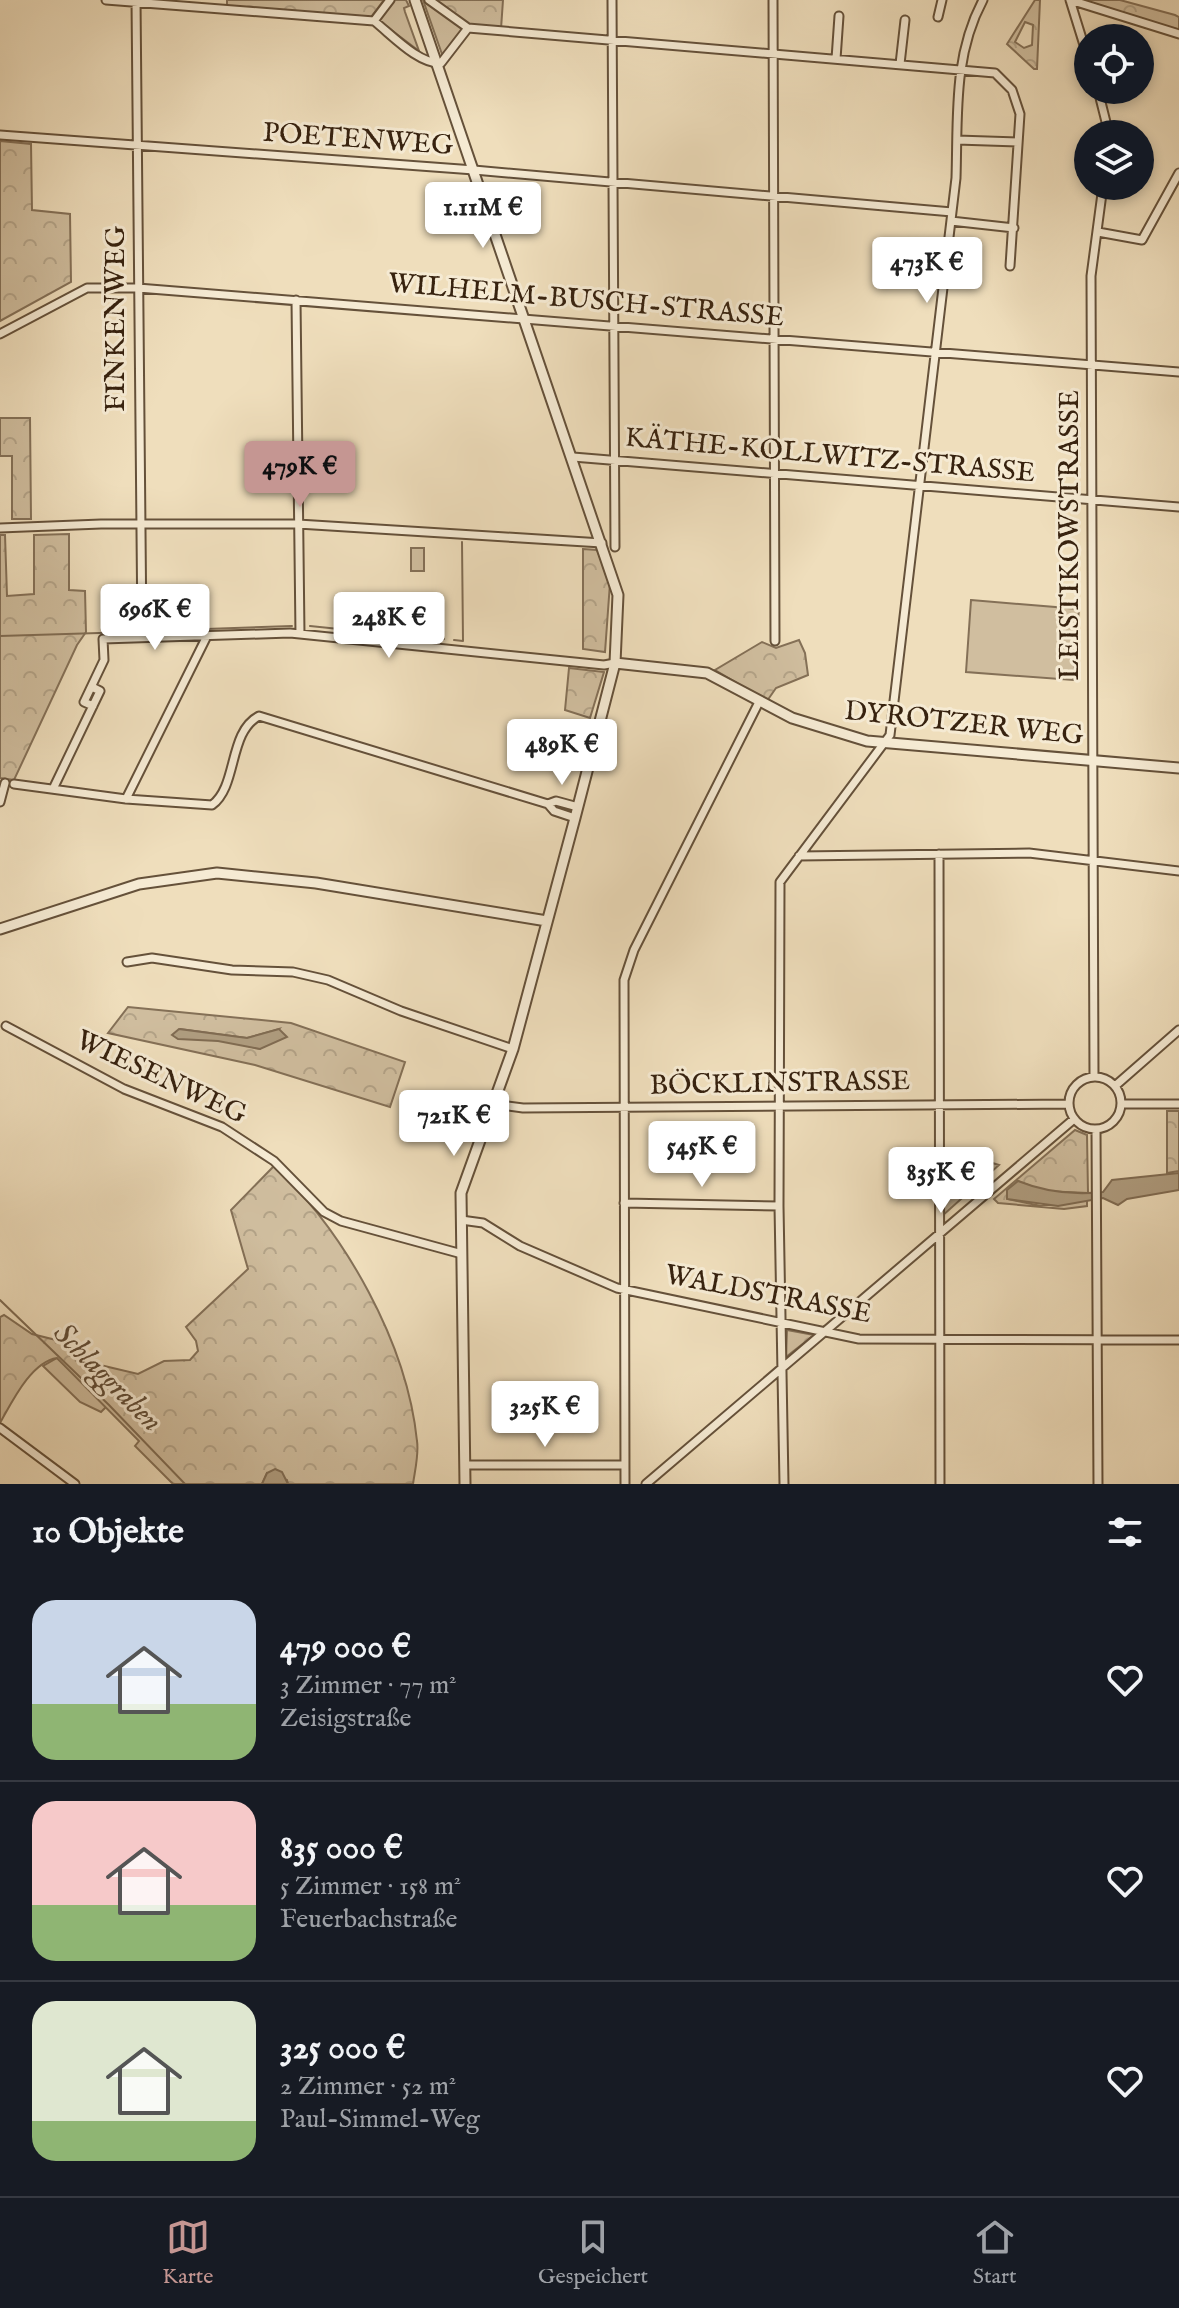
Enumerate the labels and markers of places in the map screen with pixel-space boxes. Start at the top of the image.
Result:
pin: 1.11M € [409,182,557,250]
pin: 473K € [862,237,992,305]
pin: 479K € [235,441,365,509]
pin: 696K € [90,584,220,652]
pin: 248K € [324,592,454,660]
pin: 489K € [497,719,627,787]
pin: 721K € [389,1090,519,1158]
pin: 545K € [637,1121,767,1189]
pin: 835K € [876,1147,1006,1215]
pin: 325K € [480,1381,610,1449]

